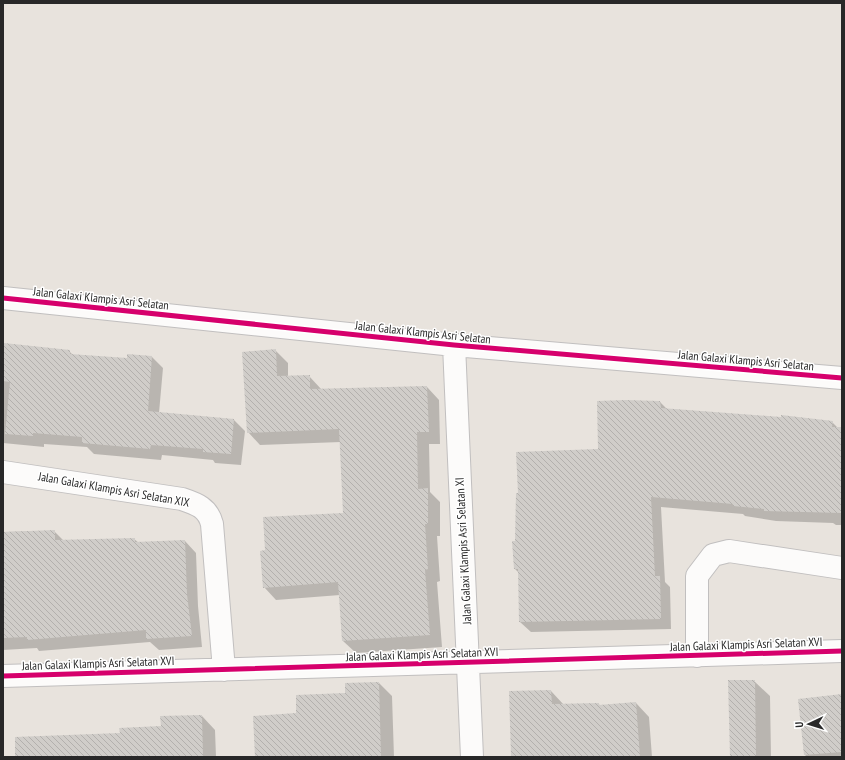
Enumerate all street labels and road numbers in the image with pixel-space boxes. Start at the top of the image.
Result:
street label: Jalan Galaxi Klampis Asri Selatan [32,283,169,313]
street label: Jalan Galaxi Klampis Asri Selatan [354,317,491,347]
street label: Jalan Galaxi Klampis Asri Selatan [677,347,814,373]
street label: Jalan Galaxi Klampis Asri Selatan XIX [36,468,191,510]
street label: Jalan Galaxi Klampis Asri Selatan XI [452,477,474,626]
street label: Jalan Galaxi Klampis Asri Selatan XVI [668,634,823,654]
street label: Jalan Galaxi Klampis Asri Selatan XVI [344,644,499,664]
street label: Jalan Galaxi Klampis Asri Selatan XVI [20,653,175,673]

